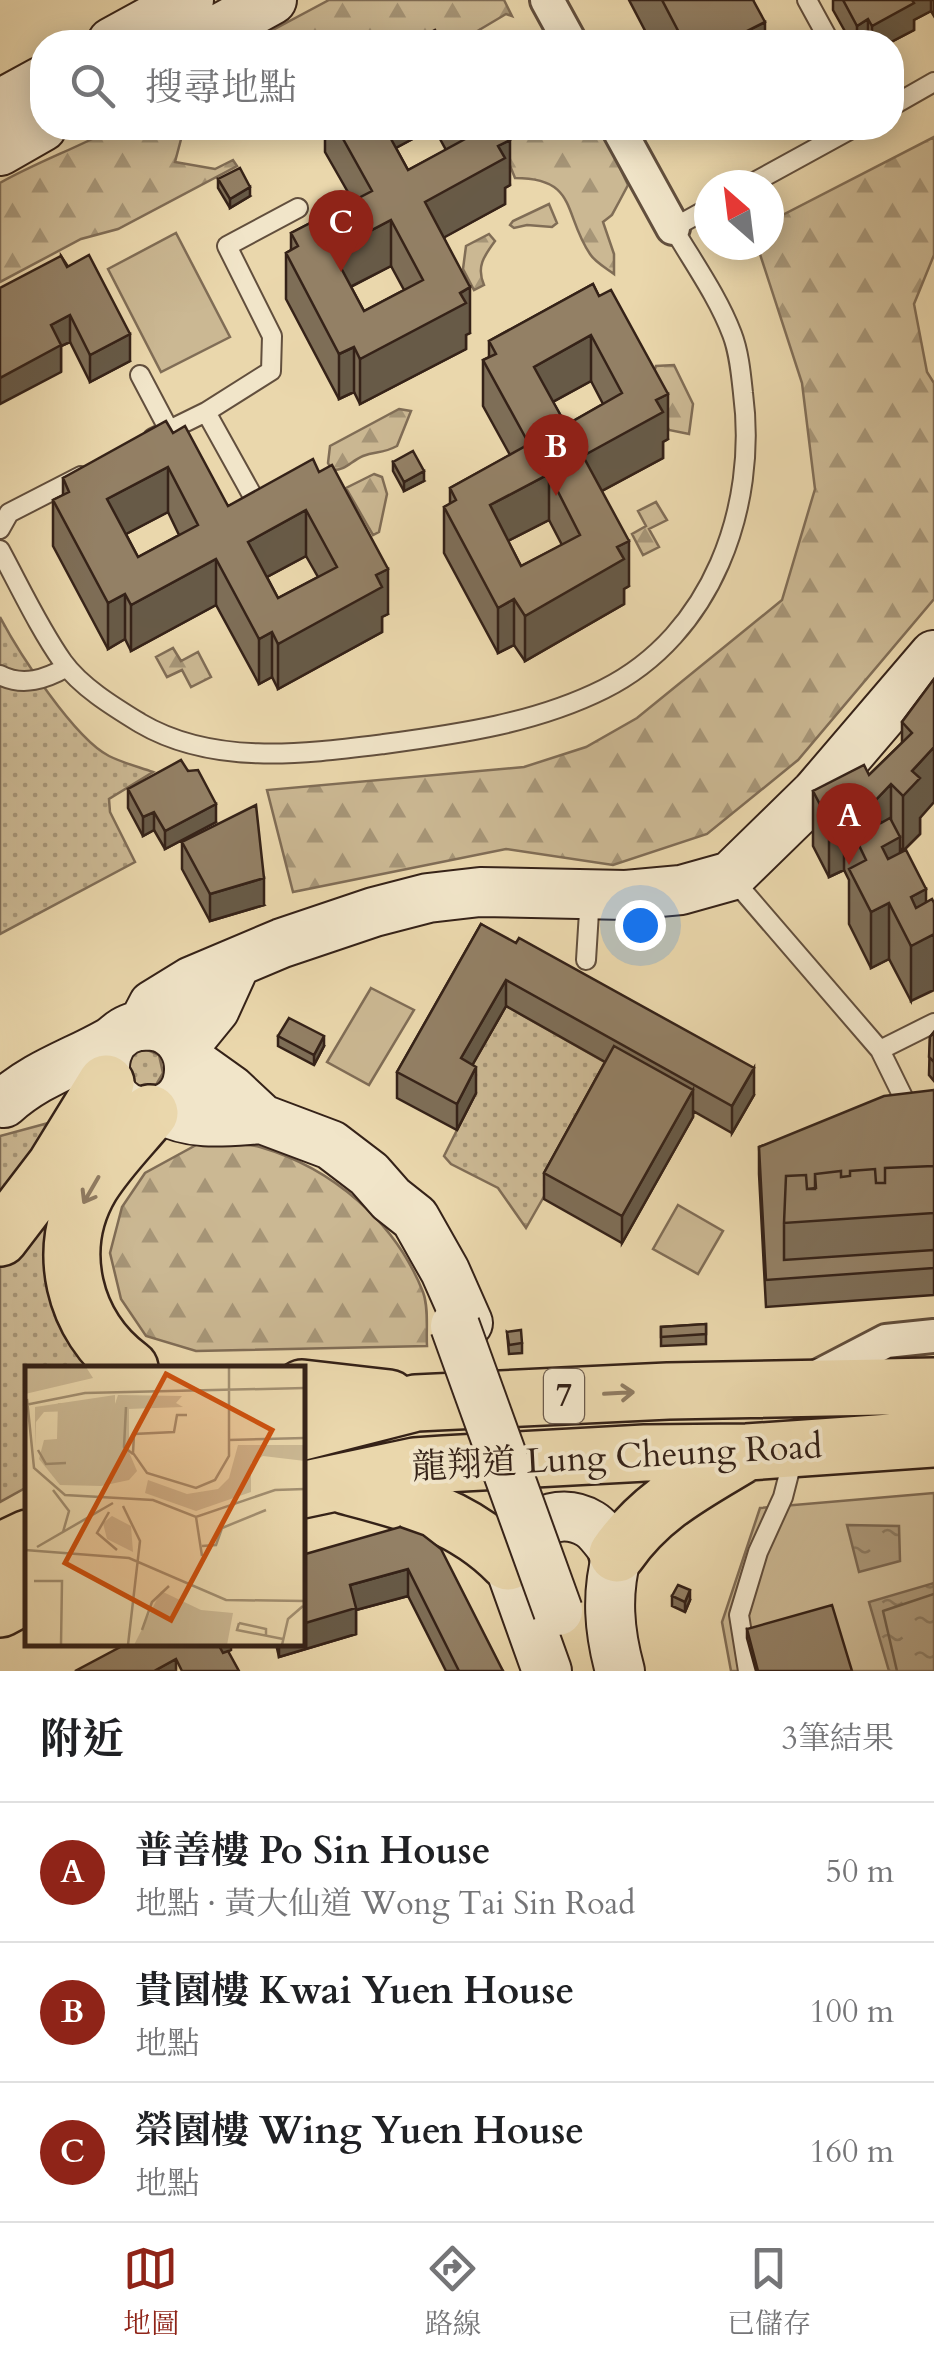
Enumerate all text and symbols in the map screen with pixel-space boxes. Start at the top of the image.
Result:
search box [30,30,904,140]
icon: search [65,58,120,113]
text: 搜尋地點 [145,62,297,114]
north arrow [694,170,784,260]
pin: C [308,190,374,272]
pin: B [524,414,588,496]
pin: A [816,782,882,865]
your location [615,900,666,951]
one-way arrow [80,1174,100,1204]
inset map [25,1366,305,1646]
road number: 7 [544,1369,584,1423]
one-way arrow [602,1383,634,1402]
street label: 龍翔道 Lung Cheung Road [411,1422,824,1492]
text: 附近 [40,1711,124,1768]
text: 3筆結果 [782,1717,894,1761]
text: 普善樓 Po Sin House [135,1825,491,1877]
text: A [60,1850,85,1894]
text: 50 m [826,1850,894,1894]
text: 地點 · 黃大仙道 Wong Tai Sin Road [135,1882,635,1926]
text: 貴園樓 Kwai Yuen House [135,1965,574,2017]
text: B [61,1990,84,2034]
text: 100 m [809,1990,894,2034]
text: 地點 [135,2022,199,2066]
text: 榮園樓 Wing Yuen House [135,2105,584,2157]
text: C [60,2130,85,2174]
text: 160 m [809,2130,894,2174]
text: 地點 [135,2162,199,2206]
tab: 地圖 [123,2241,179,2343]
tab: 路線 [425,2241,481,2343]
tab: 已儲存 [727,2241,811,2343]

